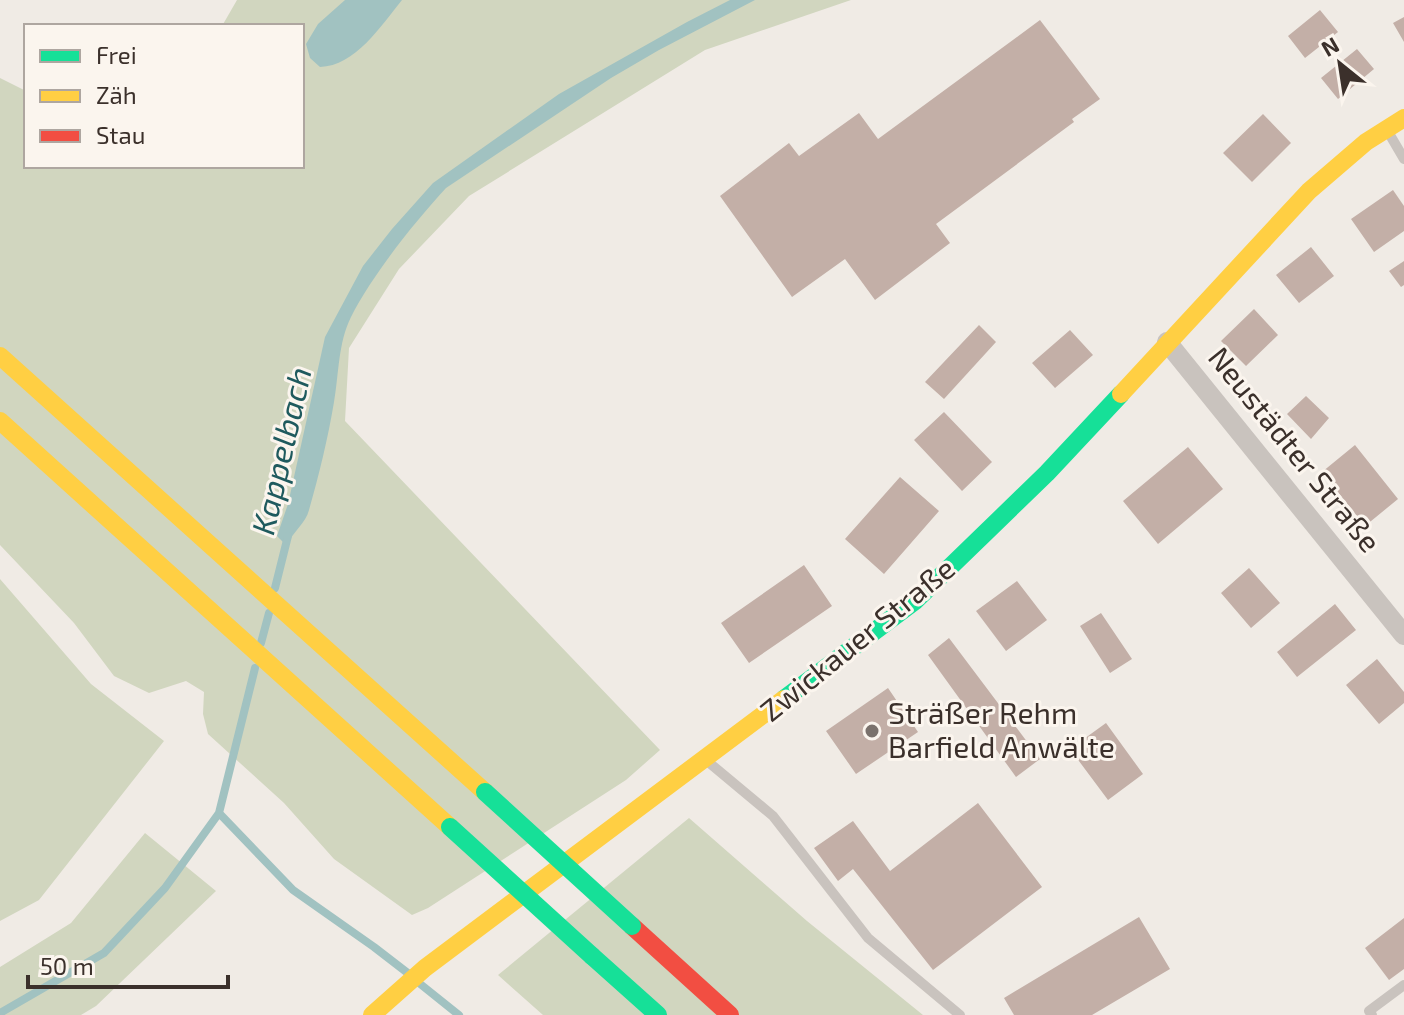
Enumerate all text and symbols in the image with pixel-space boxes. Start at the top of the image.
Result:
legend [24,24,304,168]
north arrow [1300,24,1380,104]
text: N [1316,31,1343,61]
text: Frei [96,40,137,69]
text: Zäh [96,80,137,109]
text: Stau [96,120,145,149]
street label: Neustädter Straße [1202,339,1389,558]
water label: Kappelbach [242,363,319,538]
street label: Zwickauer Straße [752,549,961,728]
place label: Sträßer Rehm Barfield Anwälte [888,694,1115,764]
marker: Sträßer Rehm Barfield Anwälte [863,722,881,740]
scale bar [28,939,228,989]
text: 50 m [40,951,94,980]

